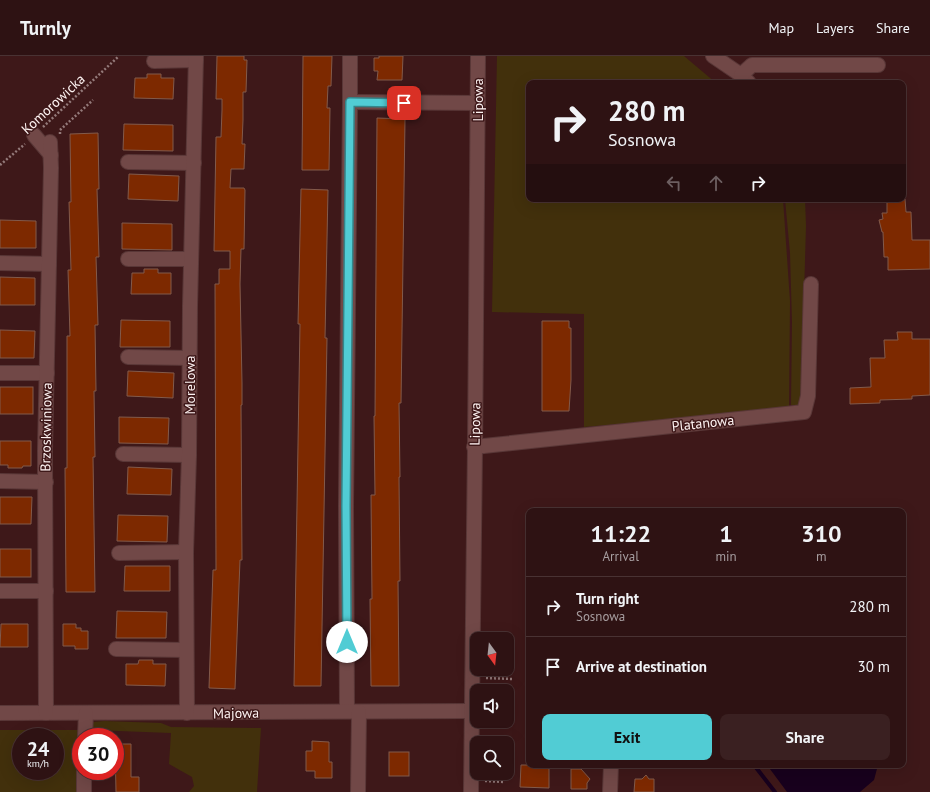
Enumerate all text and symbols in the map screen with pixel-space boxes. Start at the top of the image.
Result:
text: Turnly [20,16,71,40]
text: Map [768,19,794,37]
text: Layers [816,19,854,37]
text: Share [876,19,910,37]
street label: Komorowicka [17,70,89,138]
street label: Lipowa [469,78,487,122]
pin [387,86,421,120]
icon: arrive [393,92,415,114]
text: 280 m [608,92,685,129]
icon: right [542,96,594,148]
text: Sosnowa [608,128,676,151]
icon: left [663,172,685,194]
icon: ahead [705,172,727,194]
icon: right [747,172,769,194]
street label: Morelowa [181,355,199,415]
street label: Brzoskwiniowa [36,382,56,472]
street label: Lipowa [466,402,484,446]
street label: Platanowa [671,411,735,435]
text: 11:22 [590,518,651,549]
text: 1 [719,518,733,549]
text: 310 [801,518,842,549]
text: Arrival [603,548,639,565]
text: min [715,548,737,565]
text: m [816,548,827,565]
text: Turn right [576,589,639,608]
icon: right [542,596,564,618]
text: 280 m [849,597,890,616]
text: Sosnowa [576,608,625,625]
position arrow [326,621,368,663]
north arrow [470,632,514,676]
map controls [470,632,514,780]
icon: arrive [542,656,564,678]
text: Arrive at destination [576,657,707,676]
text: 30 m [857,657,890,676]
button: sound [470,684,514,728]
street label: Majowa [213,704,259,722]
button: Exit [542,714,712,760]
button: Share [720,714,890,760]
speed limit sign: 30 [72,728,124,780]
text: 24 [27,736,49,762]
button: search [470,736,514,780]
text: km/h [27,757,49,770]

